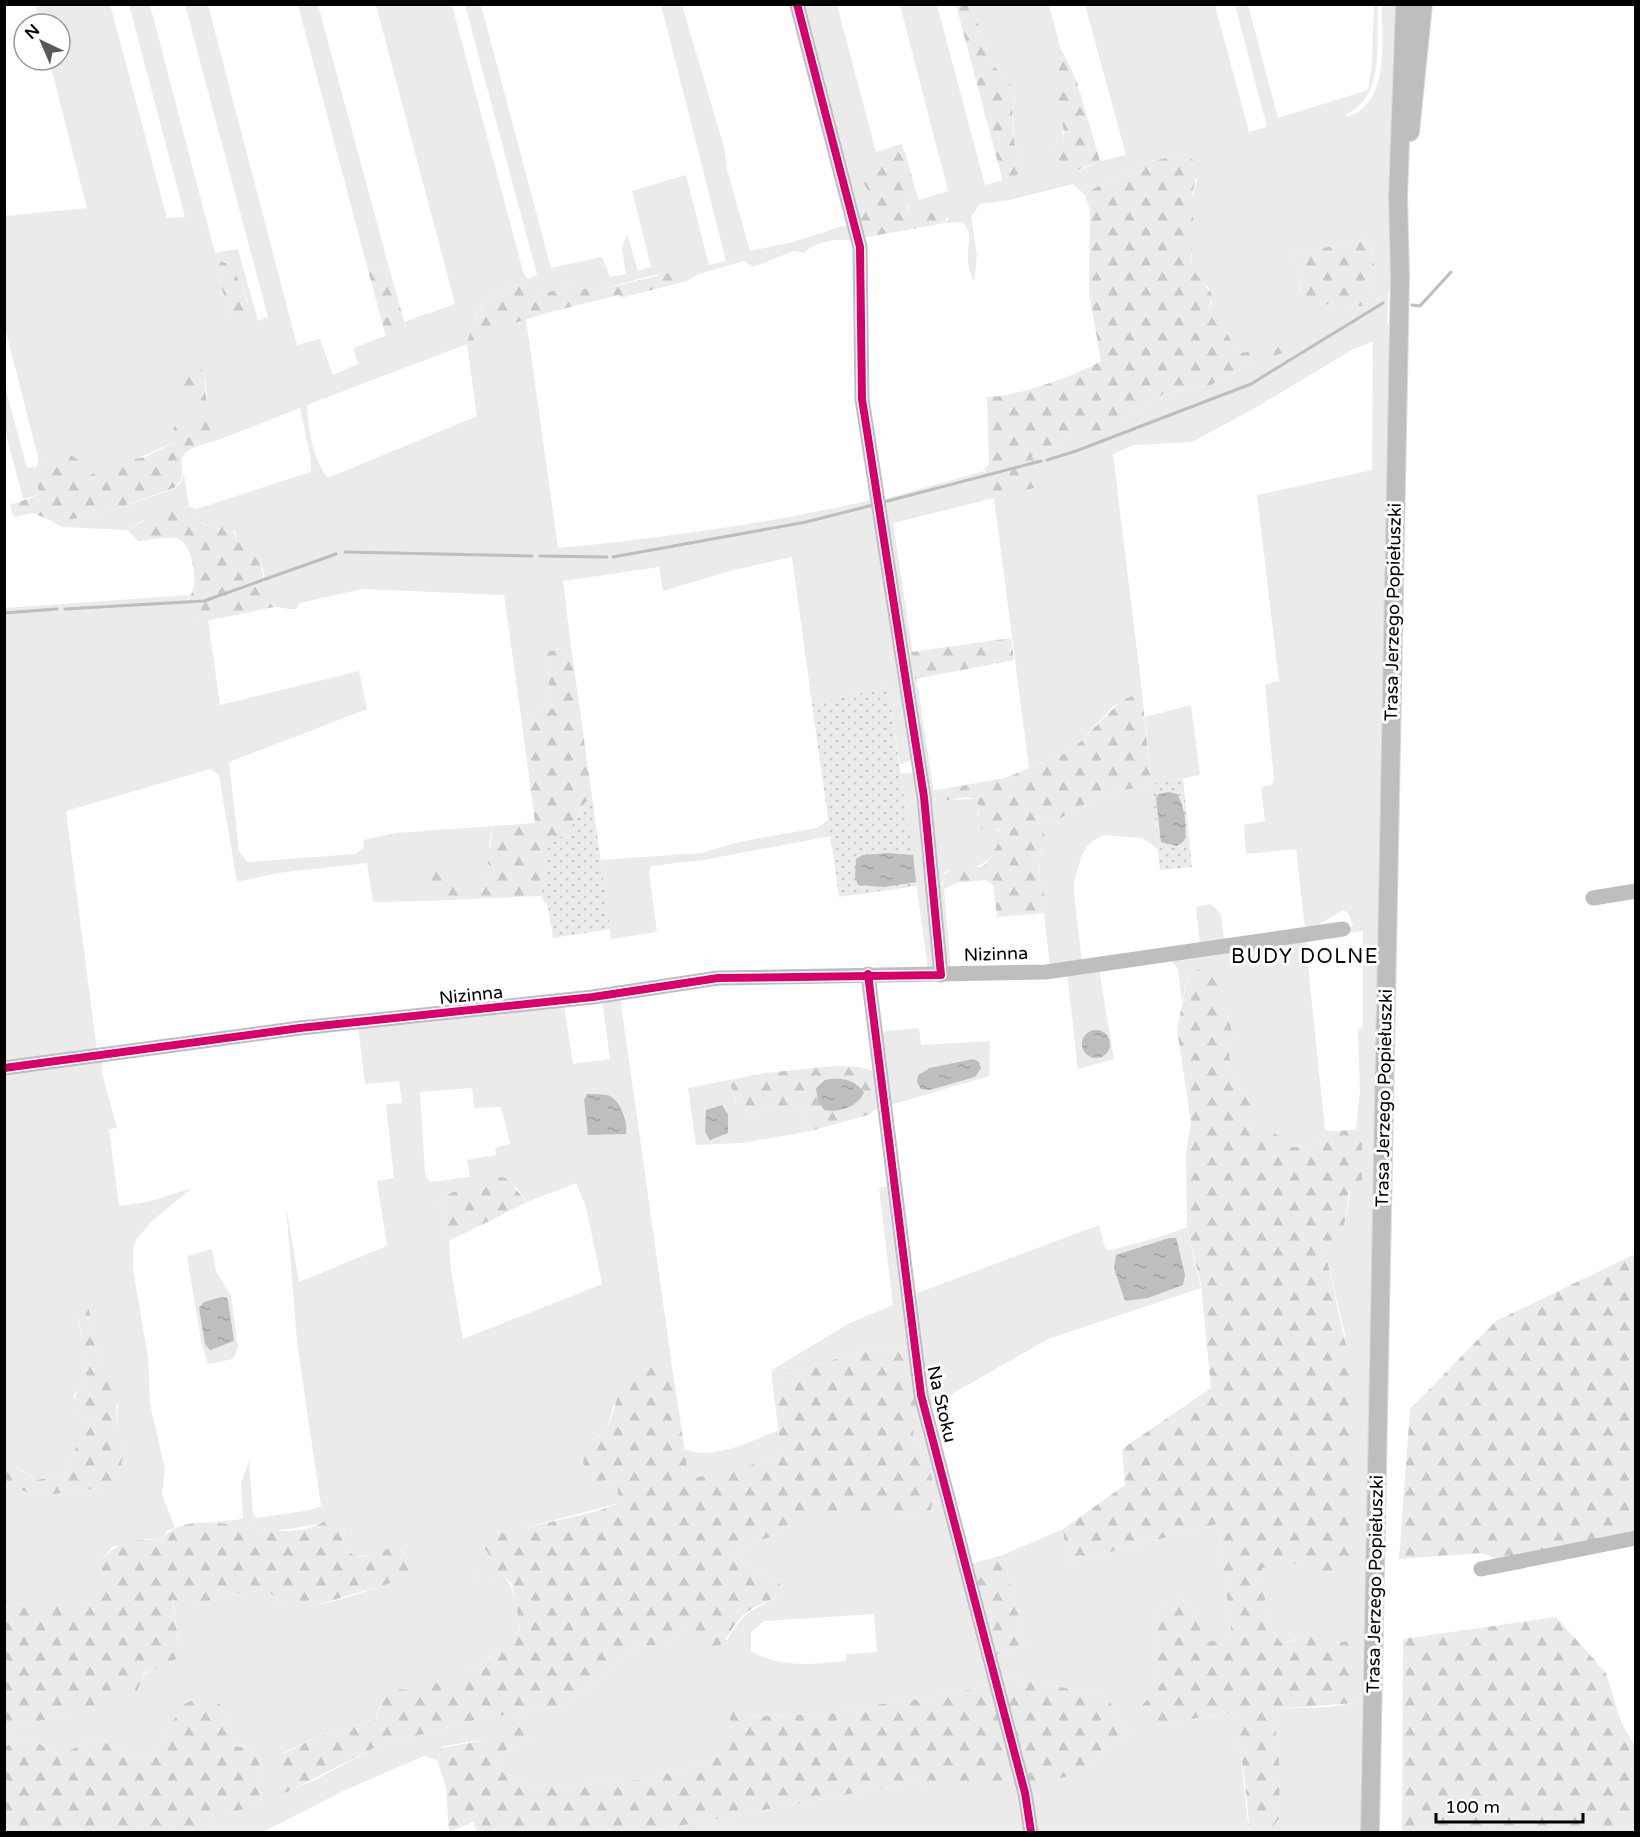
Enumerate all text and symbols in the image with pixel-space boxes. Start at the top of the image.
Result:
north arrow [12,12,72,72]
text: N [21,20,44,44]
street label: Trasa Jerzego Popiełuszki [1380,503,1406,721]
street label: Nizinna [964,942,1028,966]
district label: BUDY DOLNE [1231,945,1379,969]
street label: Nizinna [438,981,504,1009]
street label: Trasa Jerzego Popiełuszki [1371,989,1397,1207]
street label: Na Stoku [922,1363,962,1445]
street label: Trasa Jerzego Popiełuszki [1362,1475,1388,1693]
scale bar [1436,1786,1583,1824]
text: 100 m [1445,1796,1500,1818]

